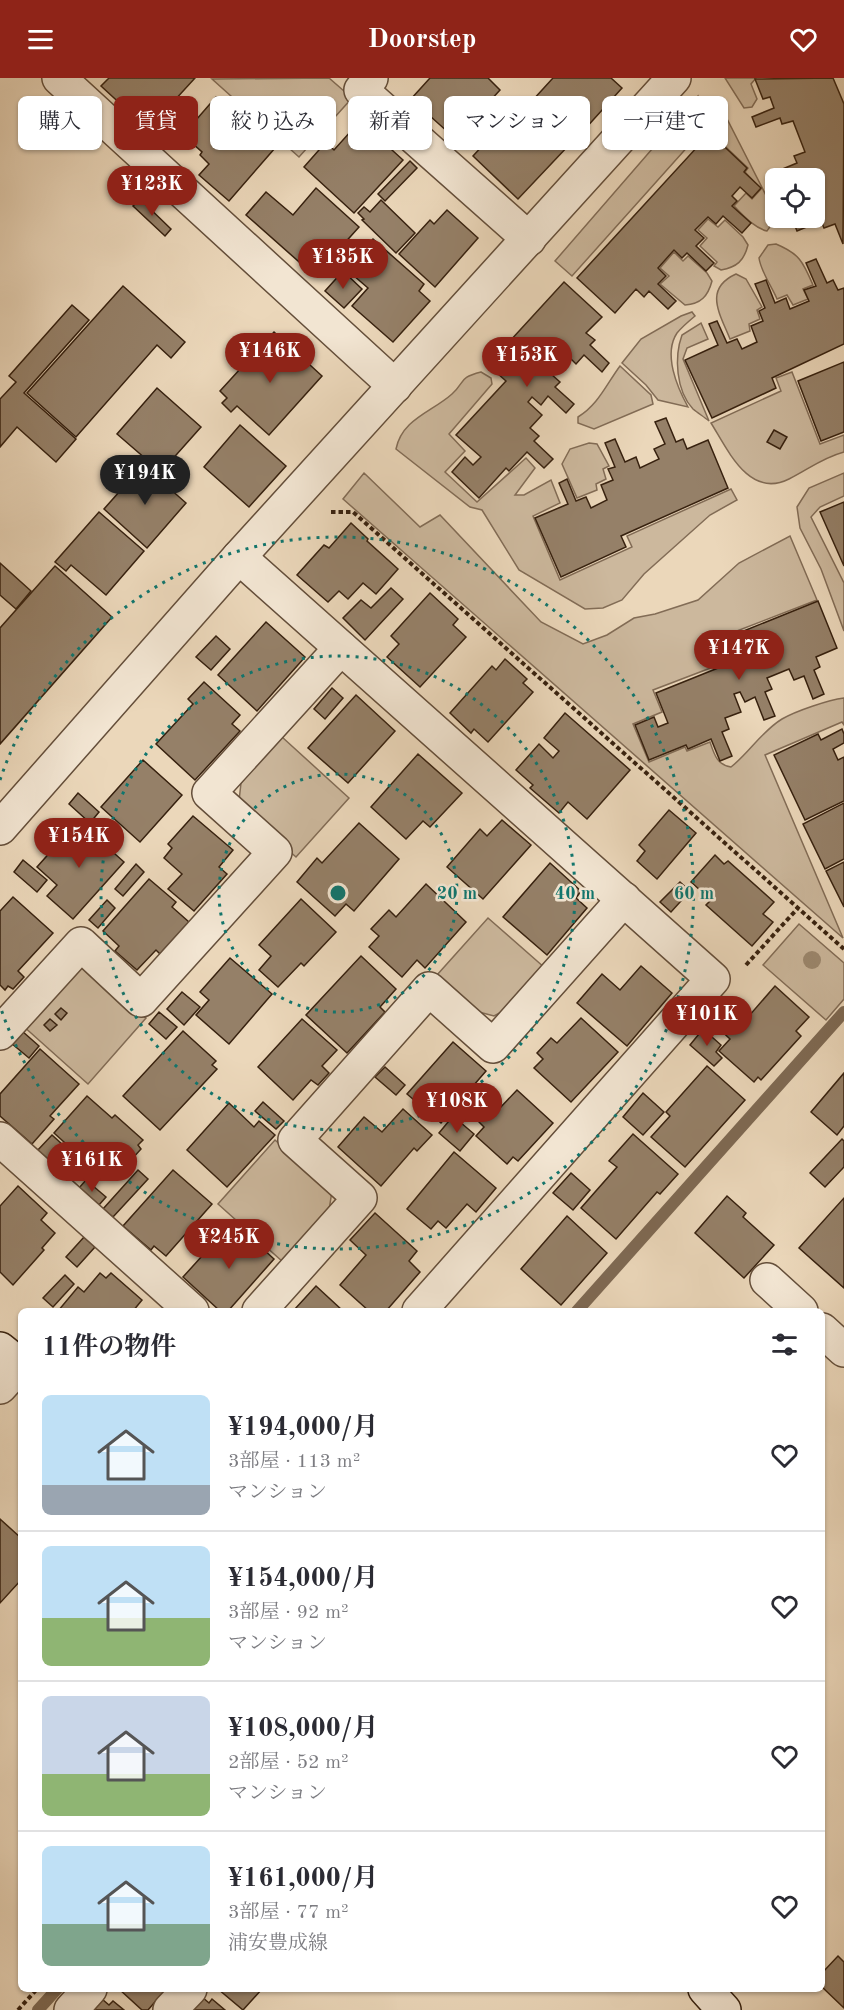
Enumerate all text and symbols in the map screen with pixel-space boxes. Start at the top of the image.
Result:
icon: menu [24,23,57,56]
icon: heart [787,23,820,56]
text: Doorstep [367,26,477,53]
chip: 購入 [18,96,102,150]
chip: 賃貸 [114,96,198,150]
chip: 絞り込み [210,96,336,150]
chip: 新着 [348,96,432,150]
chip: マンション [444,96,590,150]
chip: 一戸建て [602,96,728,150]
pin: ¥123K [110,166,194,217]
map controls [765,168,825,228]
button: locate [765,168,825,228]
text: ¥123K [121,175,183,195]
pin: ¥135K [301,239,385,290]
text: ¥135K [312,248,374,268]
pin: ¥146K [228,333,312,384]
pin: ¥153K [485,337,569,388]
text: ¥146K [239,342,301,362]
text: ¥153K [496,346,558,366]
pin: ¥194K [103,455,187,506]
text: ¥194K [114,464,176,484]
pin: ¥147K [697,630,781,681]
text: ¥147K [708,639,770,659]
pin: ¥154K [37,818,121,869]
text: ¥154K [48,827,110,847]
centre of rings [328,883,348,903]
text: 20 m [437,885,477,903]
text: 40 m [555,885,595,903]
text: 60 m [674,885,714,903]
pin: ¥101K [665,996,749,1047]
text: ¥101K [676,1005,738,1025]
pin: ¥108K [415,1083,499,1134]
text: ¥108K [426,1092,488,1112]
pin: ¥161K [50,1142,134,1193]
text: ¥161K [61,1151,123,1171]
pin: ¥245K [187,1219,271,1270]
text: ¥245K [198,1228,260,1248]
icon: filters [768,1328,801,1361]
text: 11件の物件 [42,1335,176,1361]
text: ¥194,000/月 [228,1415,379,1441]
icon: home [90,1419,162,1491]
icon: heart [768,1439,801,1472]
text: 3部屋 · 113 m² [228,1452,360,1472]
text: マンション [228,1483,327,1503]
text: ¥154,000/月 [228,1566,379,1592]
icon: home [90,1570,162,1642]
icon: heart [768,1590,801,1623]
text: 3部屋 · 92 m² [228,1603,349,1623]
text: マンション [228,1634,327,1654]
text: ¥108,000/月 [228,1716,379,1742]
icon: home [90,1720,162,1792]
icon: heart [768,1740,801,1773]
text: 2部屋 · 52 m² [228,1753,349,1773]
text: マンション [228,1784,327,1804]
text: ¥161,000/月 [228,1866,379,1892]
icon: home [90,1870,162,1942]
icon: heart [768,1890,801,1923]
text: 3部屋 · 77 m² [228,1903,349,1923]
text: 浦安豊成線 [228,1934,328,1954]

